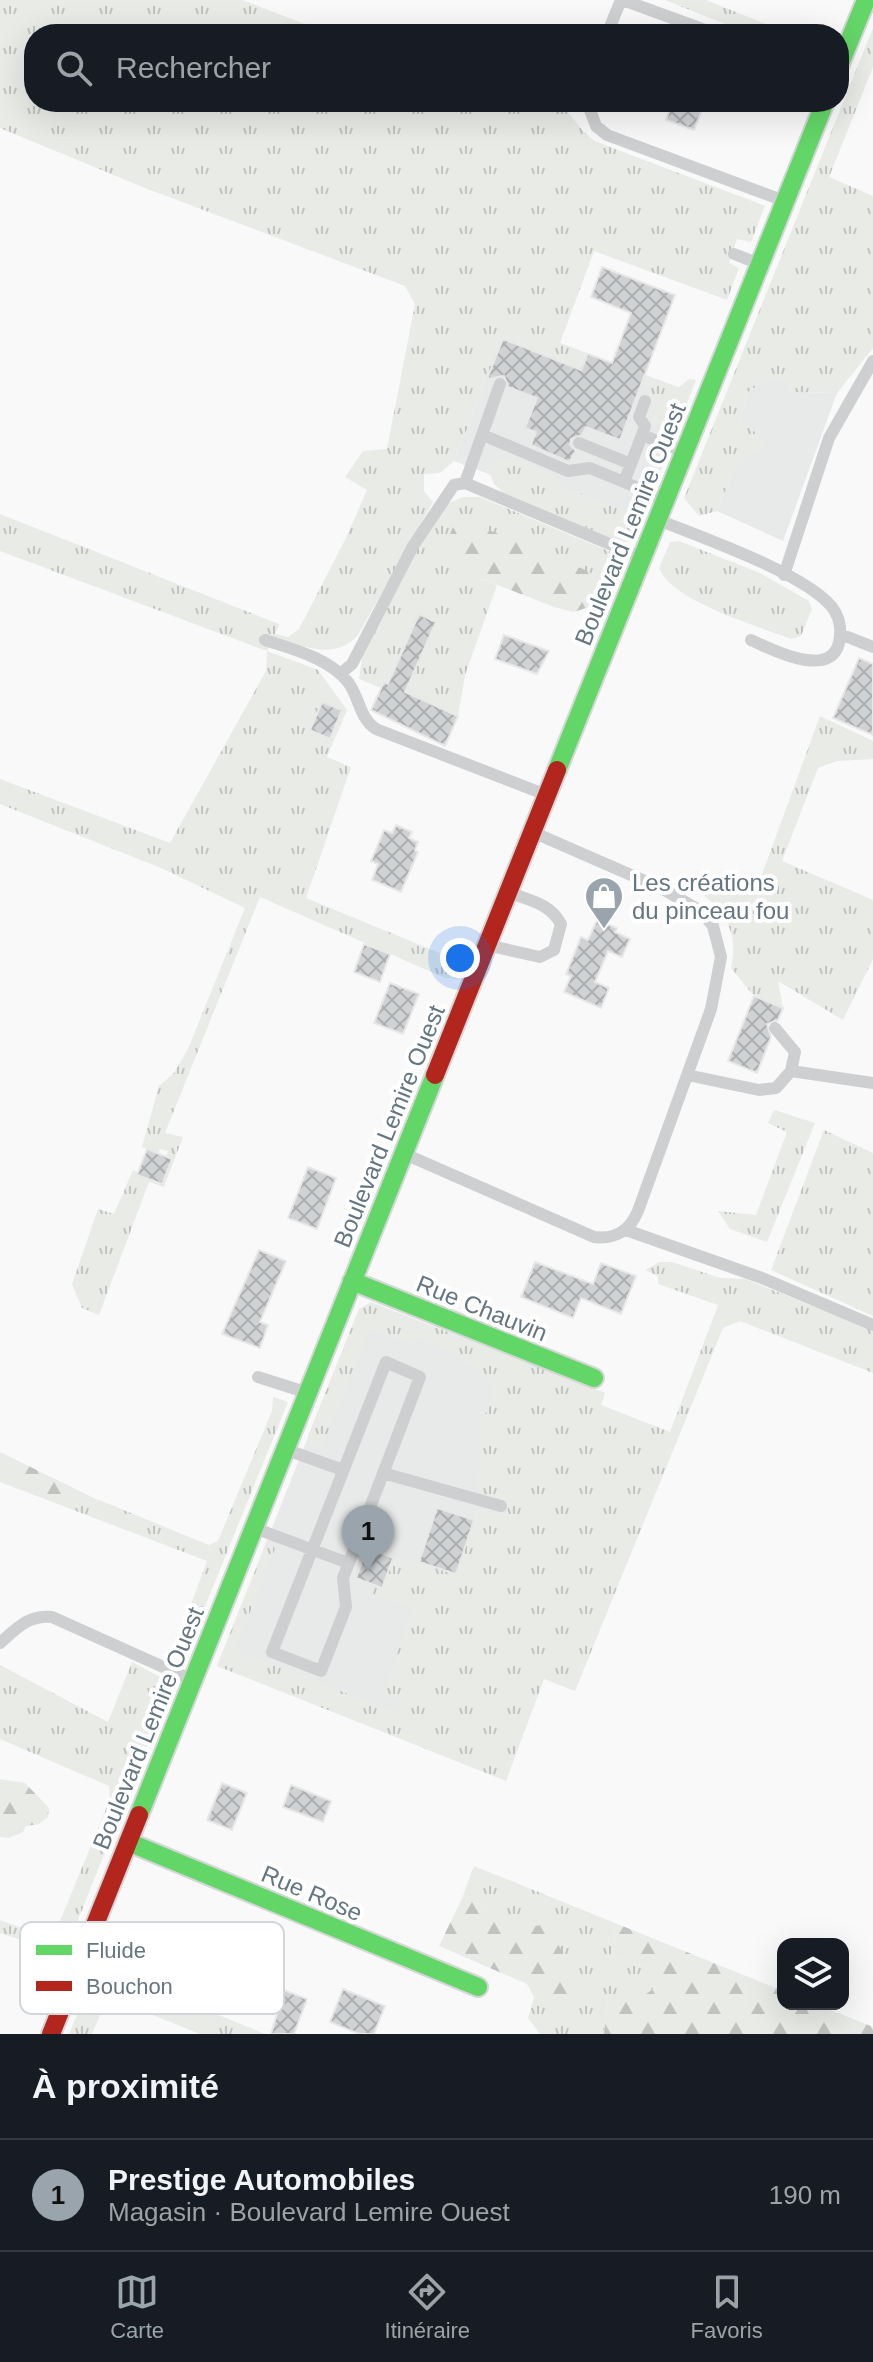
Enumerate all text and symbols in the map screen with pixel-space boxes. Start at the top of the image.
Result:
search box [24,24,849,112]
icon: search [52,46,96,90]
text: Rechercher [116,51,271,84]
street label: Boulevard Lemire Ouest [569,399,691,649]
place label: Les créations du pinceau fou [632,869,789,924]
shop icon: Les créations du pinceau fou [583,875,625,930]
your location [440,938,480,978]
street label: Boulevard Lemire Ouest [328,1001,450,1251]
street label: Rue Chauvin [413,1269,551,1347]
pin: 1 [342,1505,394,1571]
street label: Boulevard Lemire Ouest [87,1603,209,1853]
street label: Rue Rose [258,1860,366,1926]
legend [20,1922,284,2014]
text: Fluide [86,1938,146,1963]
map controls [777,1938,849,2010]
button: layers [777,1938,849,2010]
text: Bouchon [86,1974,173,1999]
text: À proximité [32,2067,219,2105]
text: Prestige Automobiles [108,2163,415,2196]
text: 1 [51,2180,65,2210]
text: 190 m [769,2180,841,2210]
text: Magasin · Boulevard Lemire Ouest [108,2197,510,2227]
tab: Carte [110,2270,164,2344]
tab: Itinéraire [385,2270,470,2344]
tab: Favoris [691,2270,763,2344]

